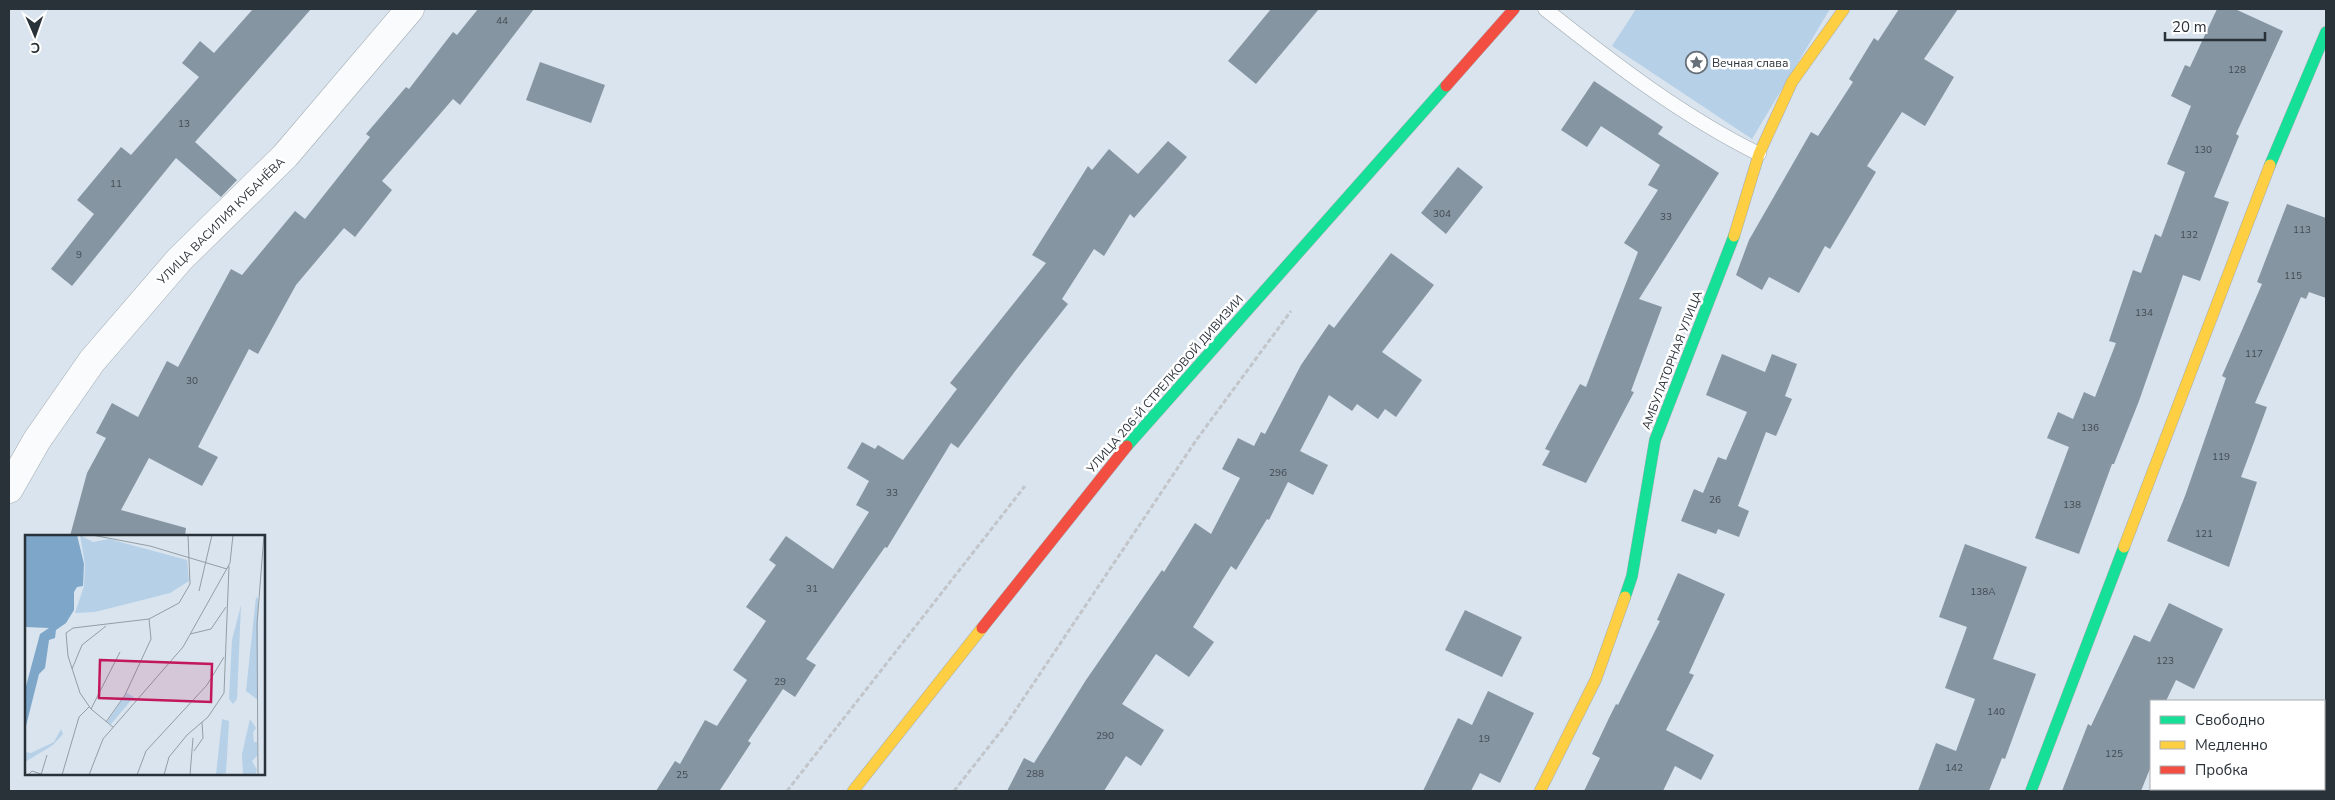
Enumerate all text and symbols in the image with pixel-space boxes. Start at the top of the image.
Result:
north arrow [10,10,60,60]
scale bar [2165,10,2265,42]
house number: 44 [496,14,508,28]
text: 20 m [2172,17,2207,37]
text: С [30,38,41,57]
place icon: Вечная слава [1684,51,1708,75]
place label: Вечная слава [1712,55,1788,71]
house number: 128 [2228,63,2246,77]
house number: 13 [178,117,190,131]
house number: 130 [2194,143,2212,157]
street label: УЛИЦА ВАСИЛИЯ КУБАНЁВА [153,154,288,289]
house number: 11 [110,177,122,191]
house number: 304 [1433,207,1451,221]
house number: 33 [1660,210,1672,224]
house number: 113 [2293,223,2311,237]
house number: 132 [2180,228,2198,242]
house number: 9 [76,248,82,262]
house number: 115 [2284,269,2302,283]
street label: АМБУЛАТОРНАЯ УЛИЦА [1638,288,1706,432]
street label: УЛИЦА 206-Й СТРЕЛКОВОЙ ДИВИЗИИ [1083,292,1247,477]
house number: 134 [2135,306,2153,320]
house number: 117 [2245,347,2263,361]
house number: 30 [186,374,198,388]
house number: 136 [2081,421,2099,435]
house number: 119 [2212,450,2230,464]
house number: 296 [1269,466,1287,480]
house number: 33 [886,486,898,500]
house number: 26 [1709,493,1721,507]
house number: 138 [2063,498,2081,512]
house number: 121 [2195,527,2213,541]
inset map [25,535,265,775]
house number: 31 [806,582,818,596]
house number: 138А [1970,585,1996,599]
house number: 123 [2156,654,2174,668]
house number: 29 [774,675,786,689]
legend [2150,700,2325,790]
house number: 140 [1987,705,2005,719]
text: Свободно [2195,710,2265,730]
house number: 290 [1096,729,1114,743]
house number: 19 [1478,732,1490,746]
text: Медленно [2195,735,2268,755]
house number: 125 [2105,747,2123,761]
text: Пробка [2195,760,2248,780]
house number: 142 [1945,761,1963,775]
house number: 288 [1026,767,1044,781]
house number: 25 [676,768,688,782]

